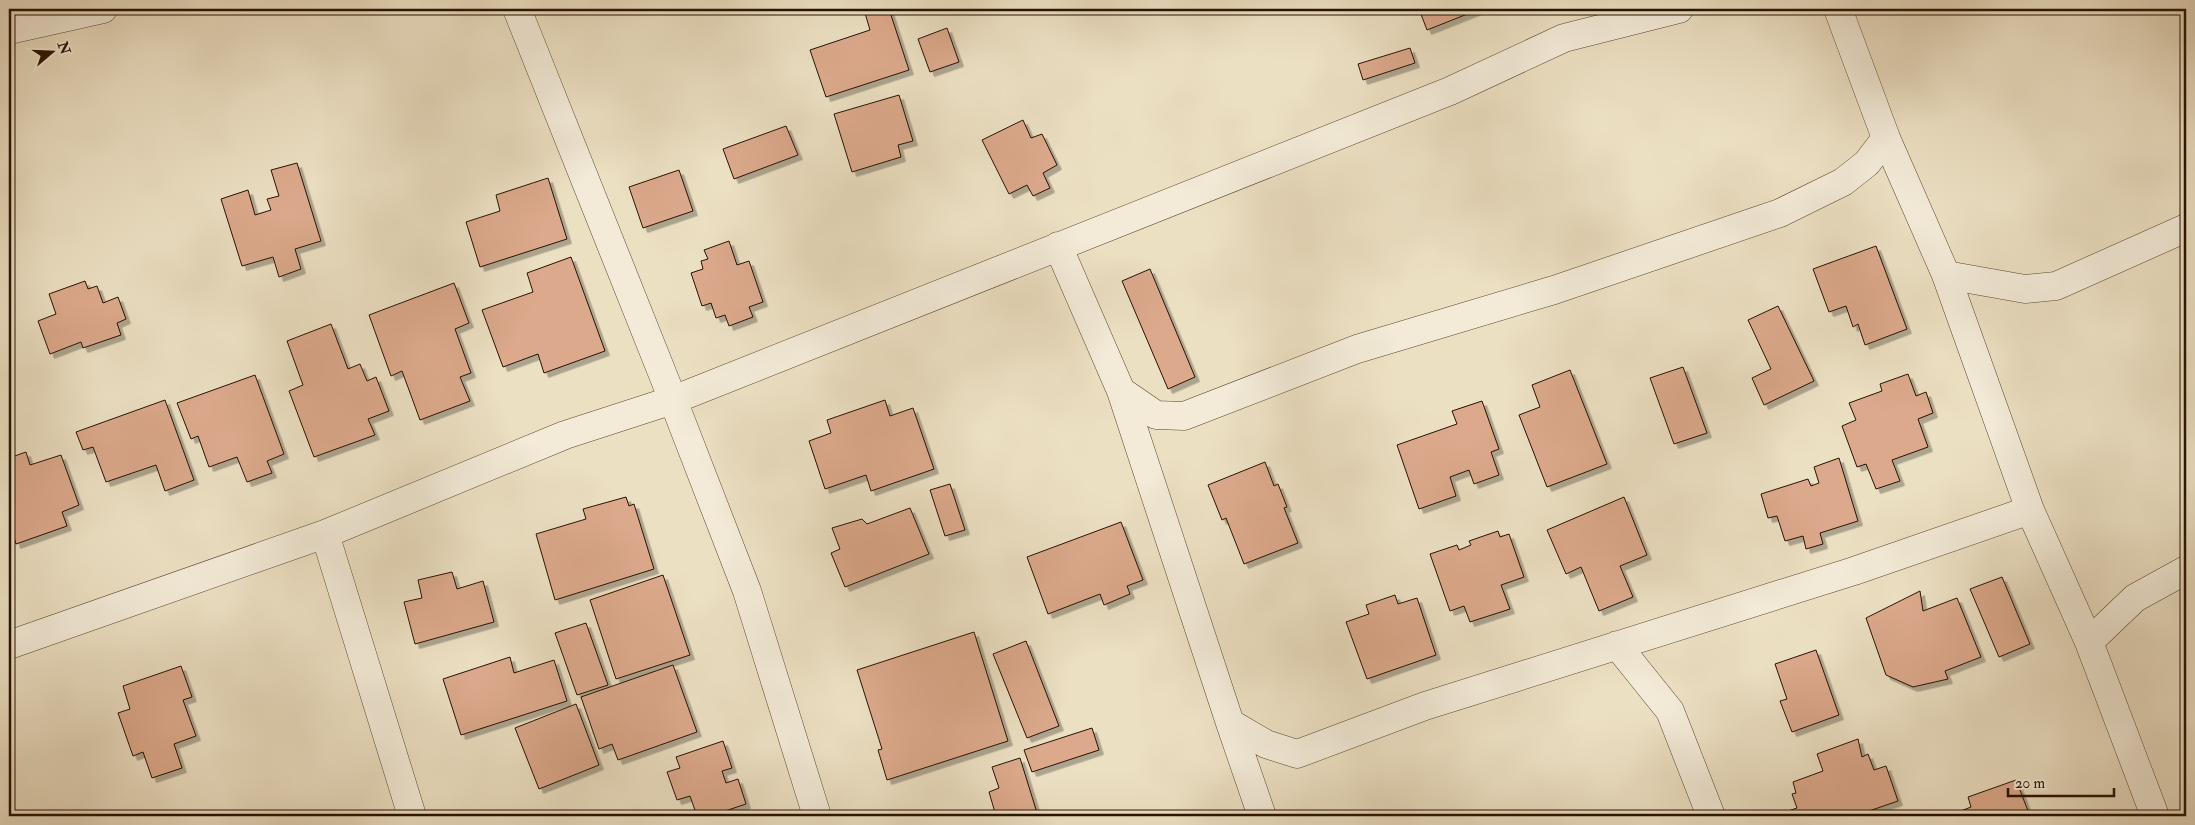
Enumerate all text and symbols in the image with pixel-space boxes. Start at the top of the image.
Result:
north arrow [28,28,78,78]
text: N [53,38,74,57]
scale bar [2008,765,2114,797]
text: 20 m [2015,774,2045,793]

